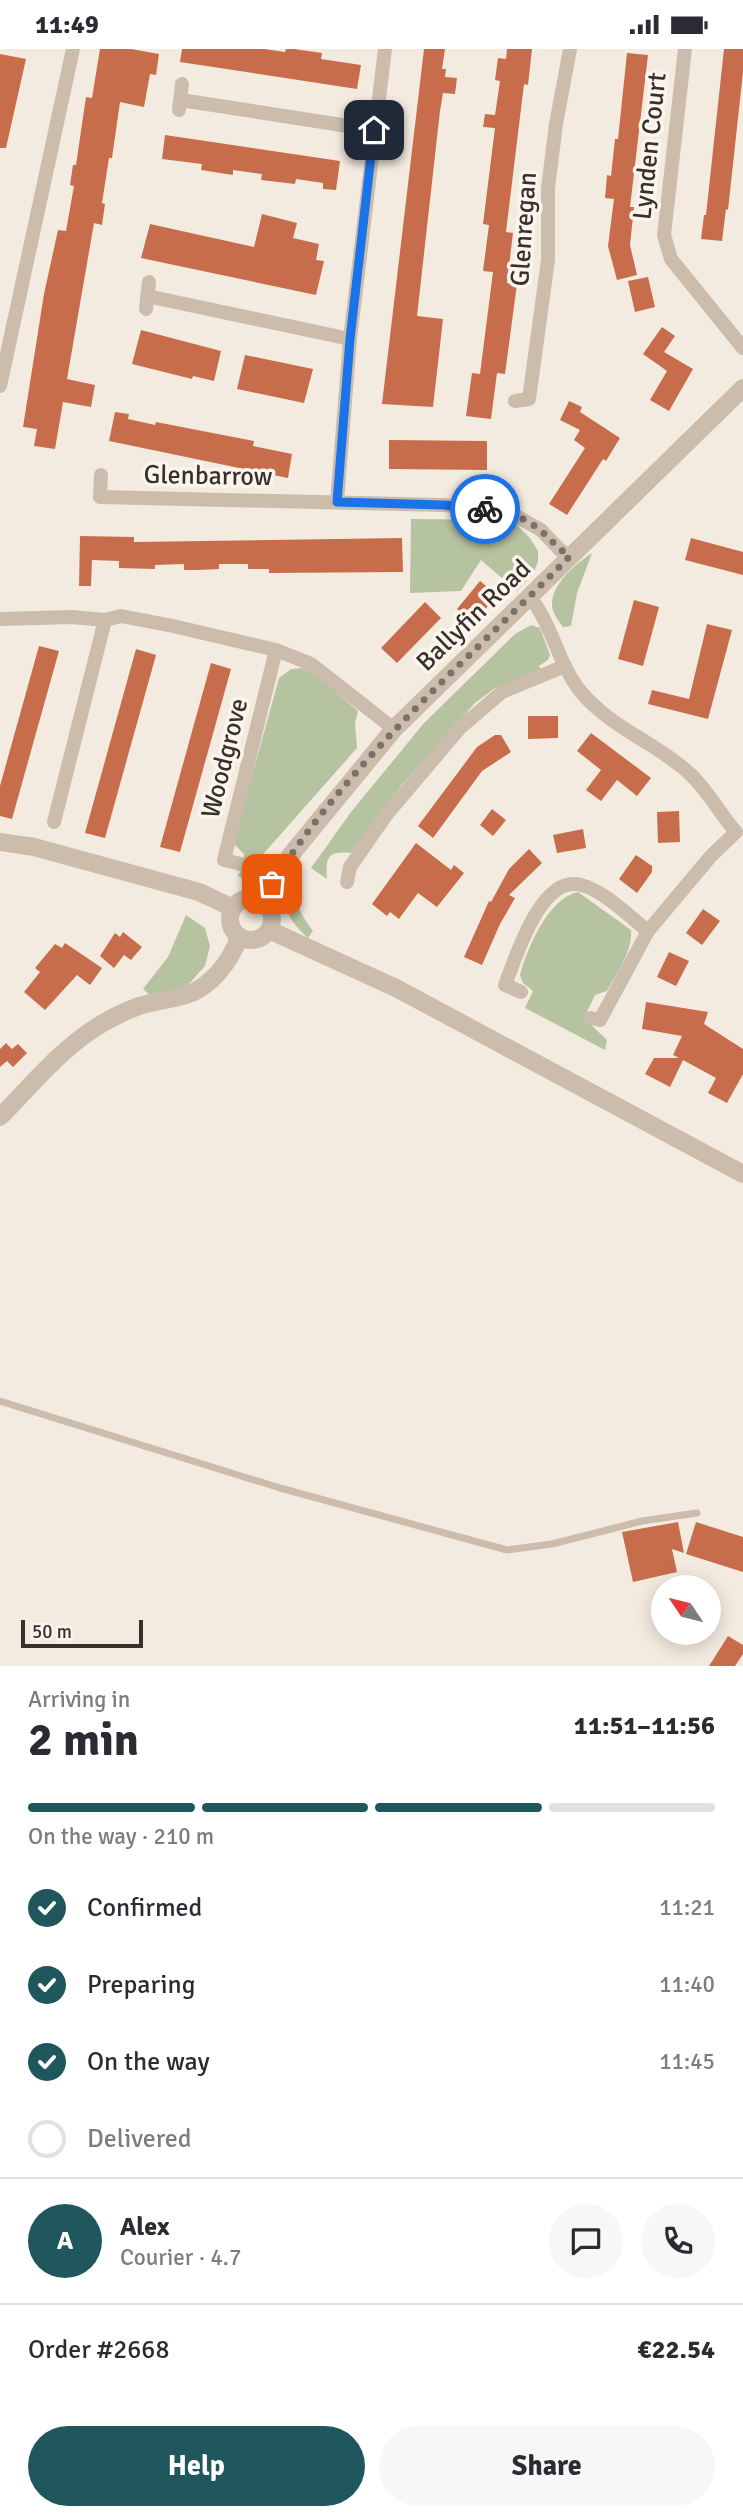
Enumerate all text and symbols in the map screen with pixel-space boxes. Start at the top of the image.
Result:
text: 11:49 [35,9,99,41]
street label: Lynden Court [626,71,674,221]
pin [344,100,404,160]
icon: home [355,111,393,149]
street label: Glenregan [504,171,544,287]
street label: Glenbarrow [143,459,273,493]
courier [450,474,520,544]
icon: bike [466,490,504,528]
street label: Ballyfin Road [410,553,538,678]
street label: Woodgrove [195,695,255,822]
pin [242,854,302,914]
icon: bag [253,865,291,903]
north arrow [651,1575,721,1645]
map controls [651,1575,721,1645]
scale bar [21,1617,144,1649]
text: 50 m [32,1620,72,1644]
text: Arriving in [28,1685,130,1714]
text: 11:51–11:56 [574,1710,715,1742]
text: 2 min [28,1712,139,1768]
text: On the way · 210 m [28,1822,214,1851]
icon: check [28,1889,66,1927]
text: Confirmed [87,1892,202,1924]
text: 11:21 [659,1893,715,1922]
icon: check [28,1966,66,2004]
text: Preparing [87,1969,195,2001]
text: 11:40 [659,1970,715,1999]
icon: check [28,2043,66,2081]
text: On the way [87,2046,210,2078]
text: 11:45 [659,2047,715,2076]
text: Delivered [87,2123,192,2155]
button: chat [549,2204,623,2278]
button: phone [641,2204,715,2278]
text: Alex [120,2211,170,2243]
text: A [57,2225,73,2257]
text: Courier · 4.7 [120,2243,241,2272]
text: Order #2668 [28,2334,169,2366]
text: €22.54 [637,2334,715,2366]
button: Help [28,2426,365,2506]
button: Share [379,2426,715,2506]

